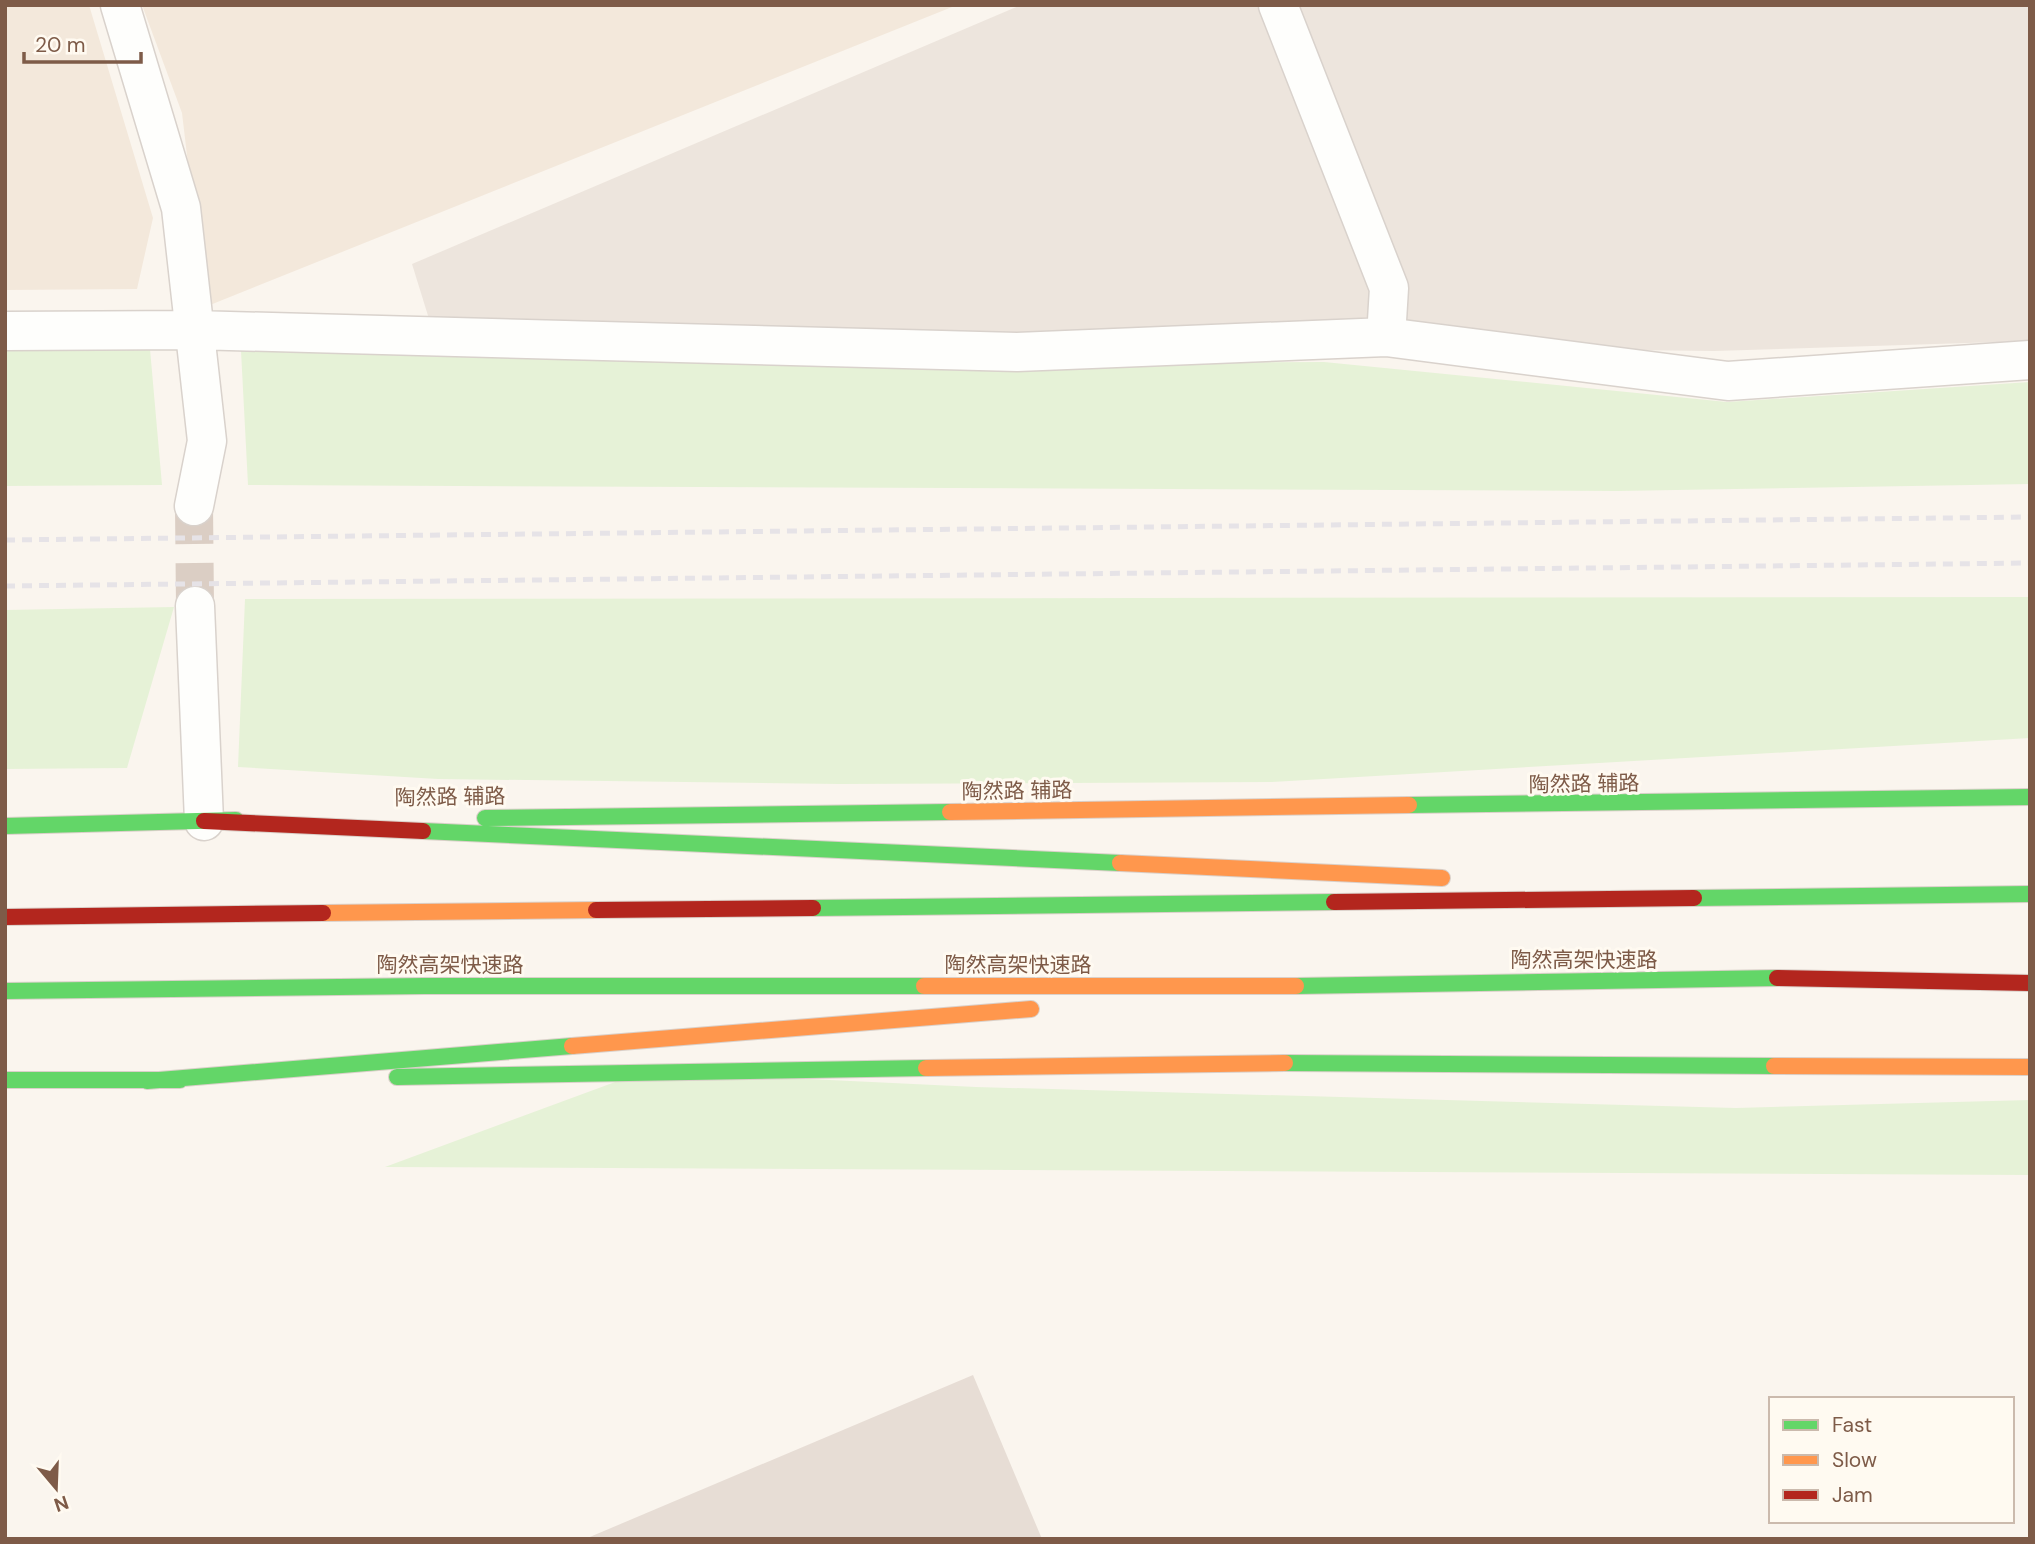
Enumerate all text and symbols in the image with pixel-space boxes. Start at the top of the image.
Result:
scale bar [24,21,142,65]
text: 20 m [35,31,86,59]
street label: 陶然路 辅路 [1528,769,1640,799]
street label: 陶然路 辅路 [961,776,1073,806]
street label: 陶然路 辅路 [394,782,506,812]
street label: 陶然高架快速路 [1511,946,1658,974]
street label: 陶然高架快速路 [377,951,524,979]
street label: 陶然高架快速路 [945,951,1092,979]
legend [1769,1397,2014,1523]
text: Fast [1832,1411,1872,1439]
text: Slow [1832,1446,1877,1474]
north arrow [21,1453,91,1523]
text: Jam [1832,1481,1873,1509]
text: N [51,1490,72,1518]

